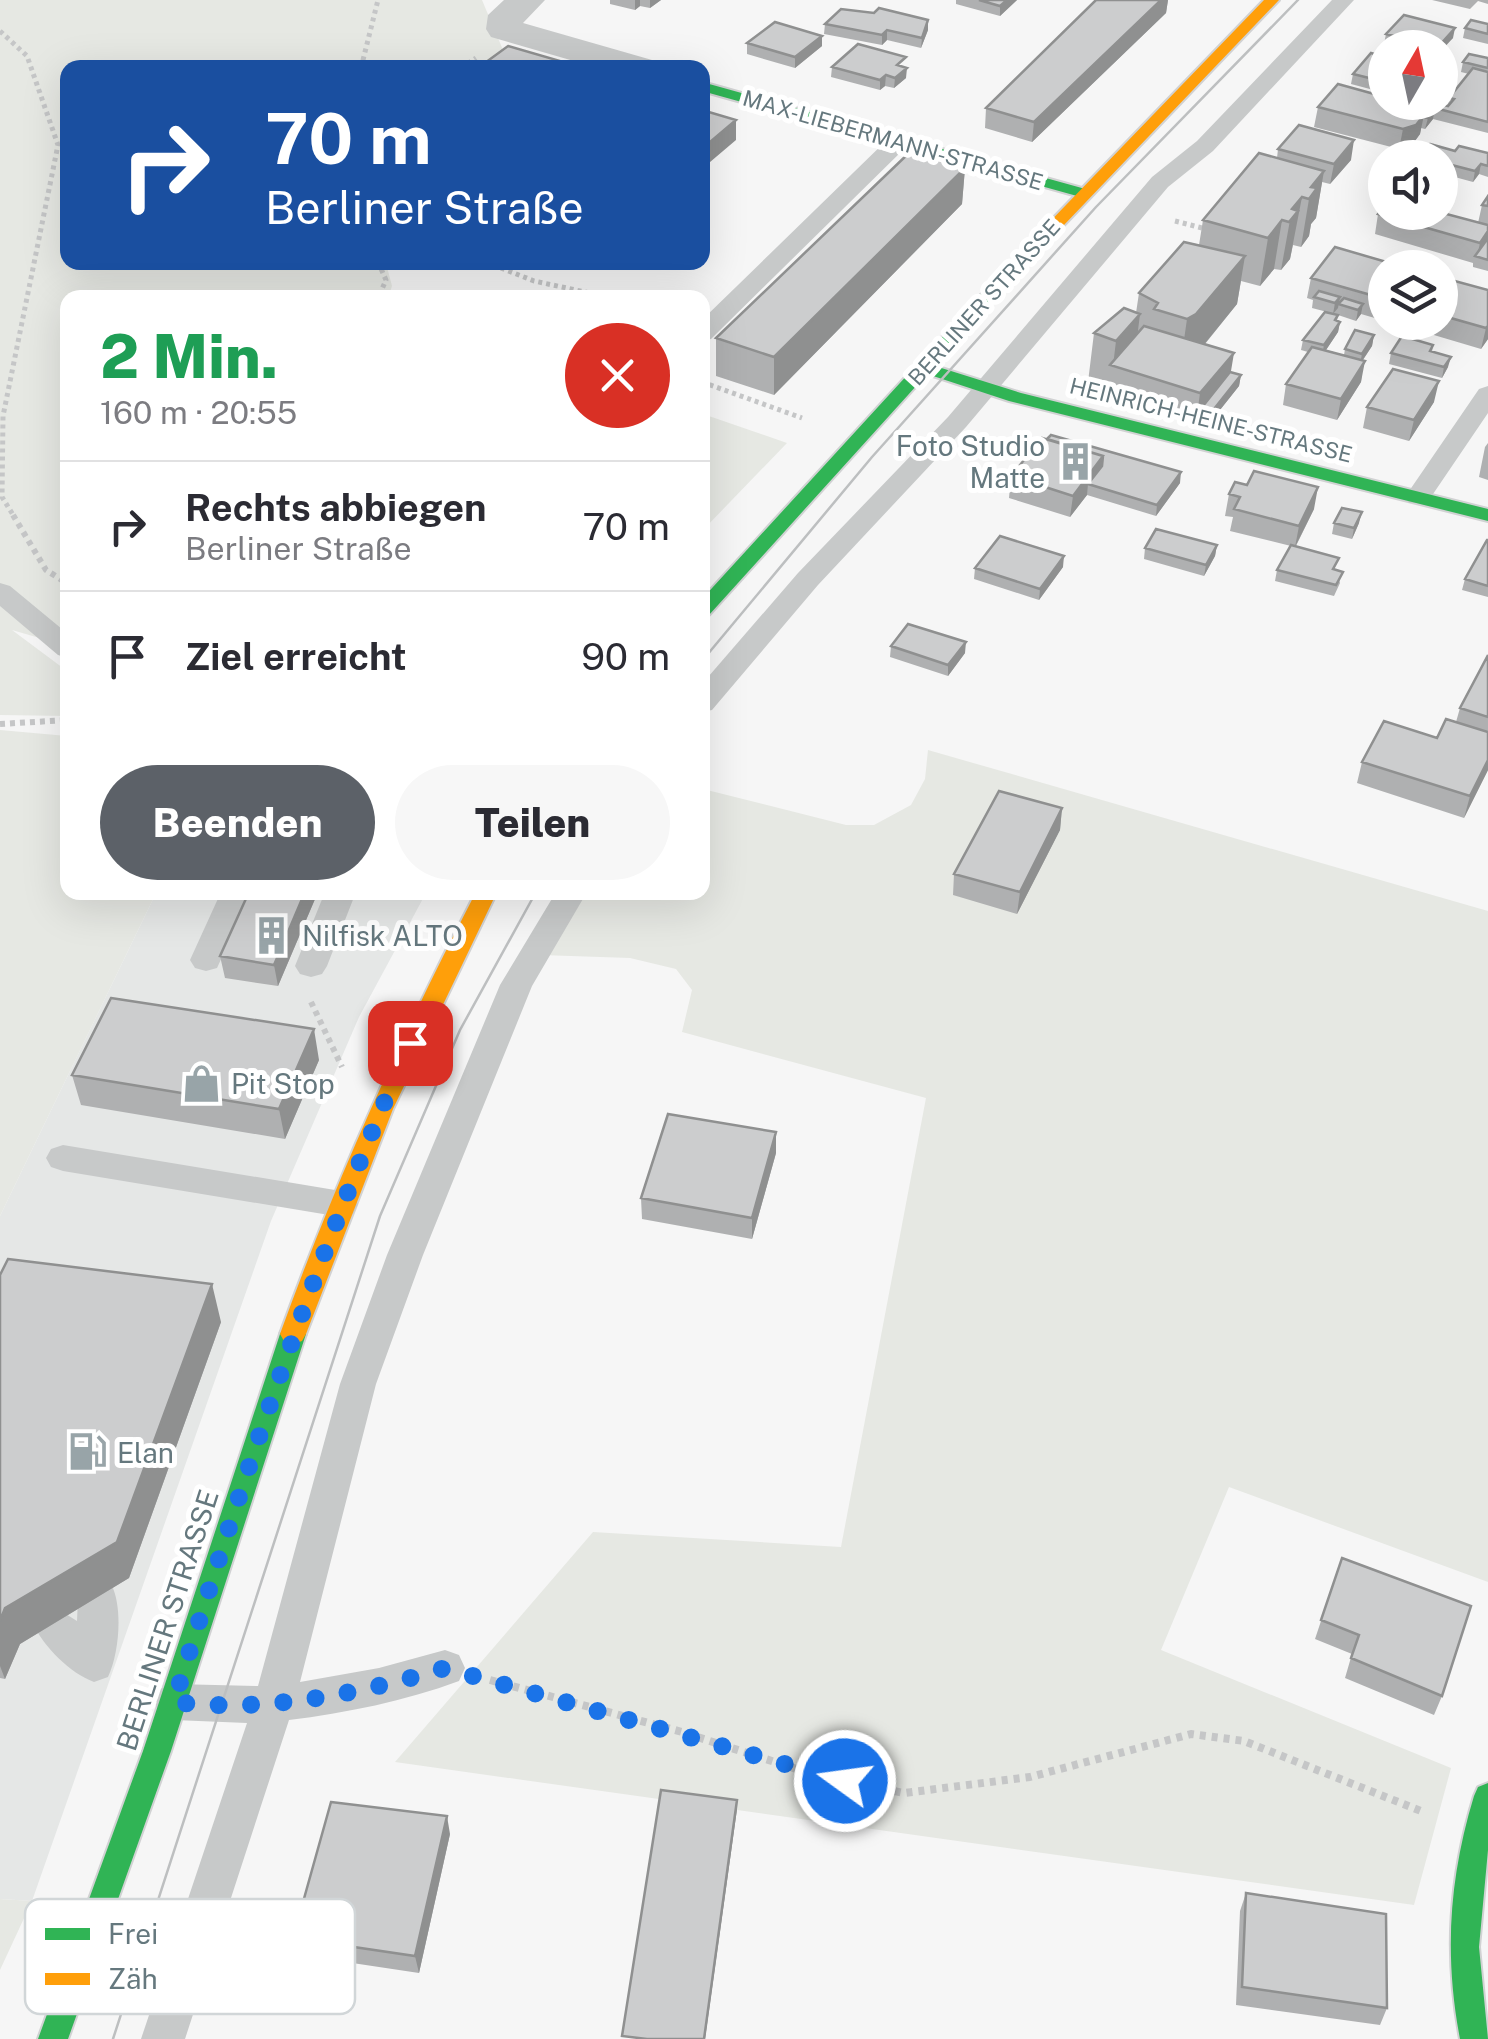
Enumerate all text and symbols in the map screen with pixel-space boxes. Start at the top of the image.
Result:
north arrow [1368,30,1458,120]
map controls [1368,30,1458,340]
street label: MAX-LIEBERMANN-STRASSE [740,85,1046,195]
text: 70 m [265,97,432,180]
icon: right [100,100,230,230]
button: sound [1368,140,1458,230]
text: Berliner Straße [265,181,584,234]
street label: BERLINER STRASSE [903,214,1065,390]
button: layers [1368,250,1458,340]
text: 2 Min. [100,321,278,392]
button: close [565,323,670,428]
street label: HEINRICH-HEINE-STRASSE [1067,372,1355,468]
text: 160 m · 20:55 [100,394,297,431]
place label: Foto Studio Matte [896,429,1045,494]
building icon: Foto Studio Matte [1054,440,1096,482]
text: Rechts abbiegen [185,485,487,530]
icon: right [100,499,155,554]
text: 70 m [583,504,670,549]
text: Berliner Straße [185,530,412,567]
icon: arrive [100,629,155,684]
text: Ziel erreicht [185,634,407,679]
text: 90 m [581,634,670,679]
button: Beenden [100,765,375,880]
button: Teilen [395,765,670,880]
building icon: Nilfisk ALTO [251,914,293,956]
place label: Nilfisk ALTO [302,919,463,952]
pin [368,1001,453,1086]
icon: arrive [383,1016,438,1071]
shop icon: Pit Stop [180,1062,222,1104]
place label: Pit Stop [231,1067,335,1100]
fuel station icon: Elan [66,1431,108,1473]
place label: Elan [117,1436,174,1469]
street label: BERLINER STRASSE [109,1485,225,1755]
position arrow [793,1729,897,1833]
legend [25,1899,355,2014]
text: Frei [108,1917,158,1950]
text: Zäh [108,1962,158,1995]

